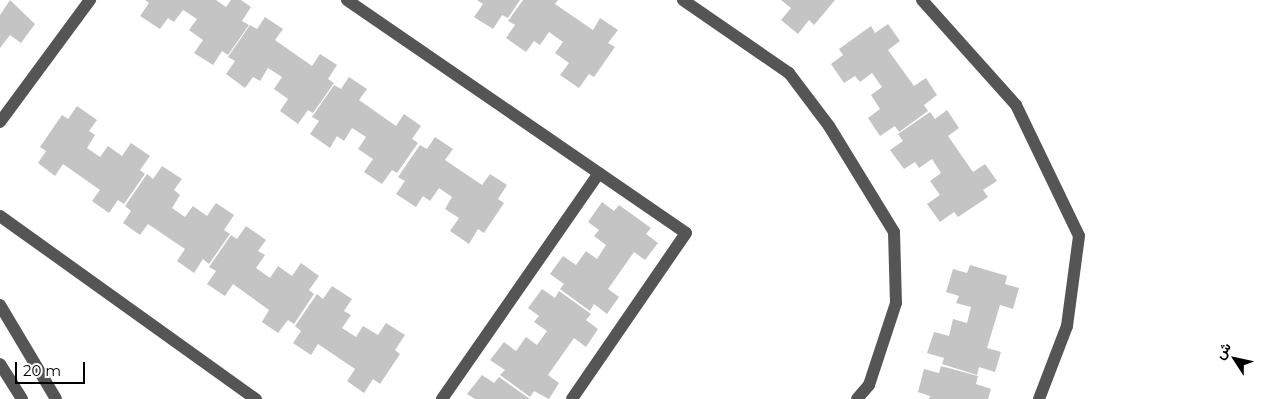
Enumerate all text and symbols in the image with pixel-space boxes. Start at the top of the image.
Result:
north arrow [1210,334,1260,384]
text: ش [1211,338,1235,362]
scale bar [18,352,88,384]
text: 20 m [23,361,61,380]

